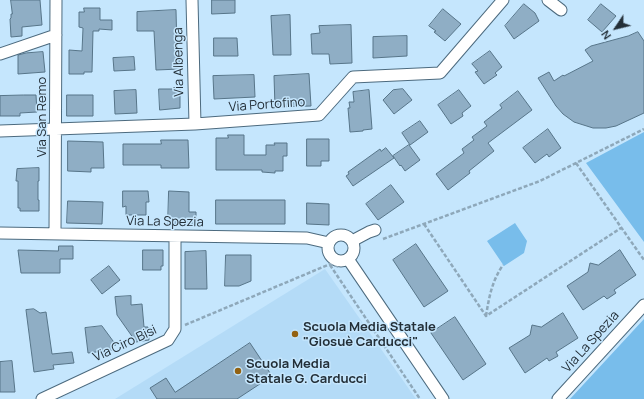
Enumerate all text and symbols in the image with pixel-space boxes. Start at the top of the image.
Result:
north arrow [596,8,636,48]
street label: Via Albenga [171,27,187,97]
text: N [597,28,614,43]
street label: Via San Remo [34,77,50,157]
street label: Via Portofino [228,95,306,115]
street label: Via La Spezia [126,214,204,230]
street label: Via La Spezia [559,308,623,376]
place label: Scuola Media Statale "Giosuè Carducci" [303,319,436,350]
street label: Via Ciro Bisi [91,322,159,366]
marker: Scuola Media Statale "Giosuè Carducci" [290,329,300,339]
place label: Scuola Media Statale G. Carducci [246,356,367,387]
marker: Scuola Media Statale G. Carducci [233,366,243,376]

